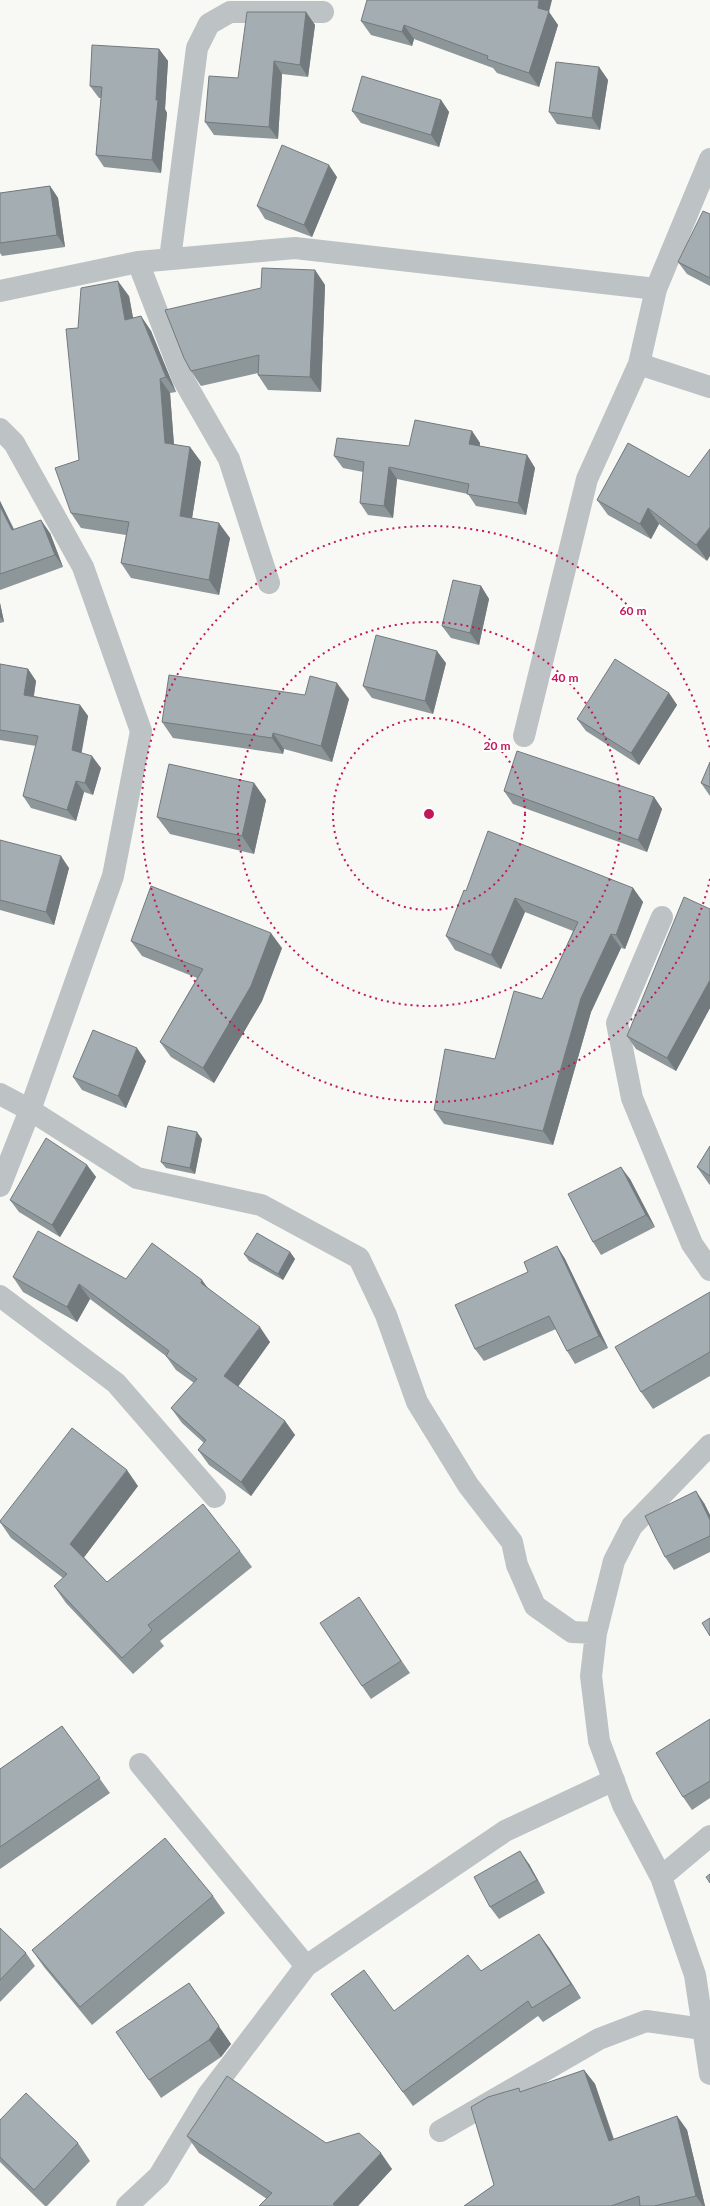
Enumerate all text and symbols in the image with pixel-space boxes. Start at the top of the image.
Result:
text: 60 m [620,603,646,618]
text: 40 m [552,670,578,685]
text: 20 m [484,738,510,753]
centre of rings [422,807,436,821]

